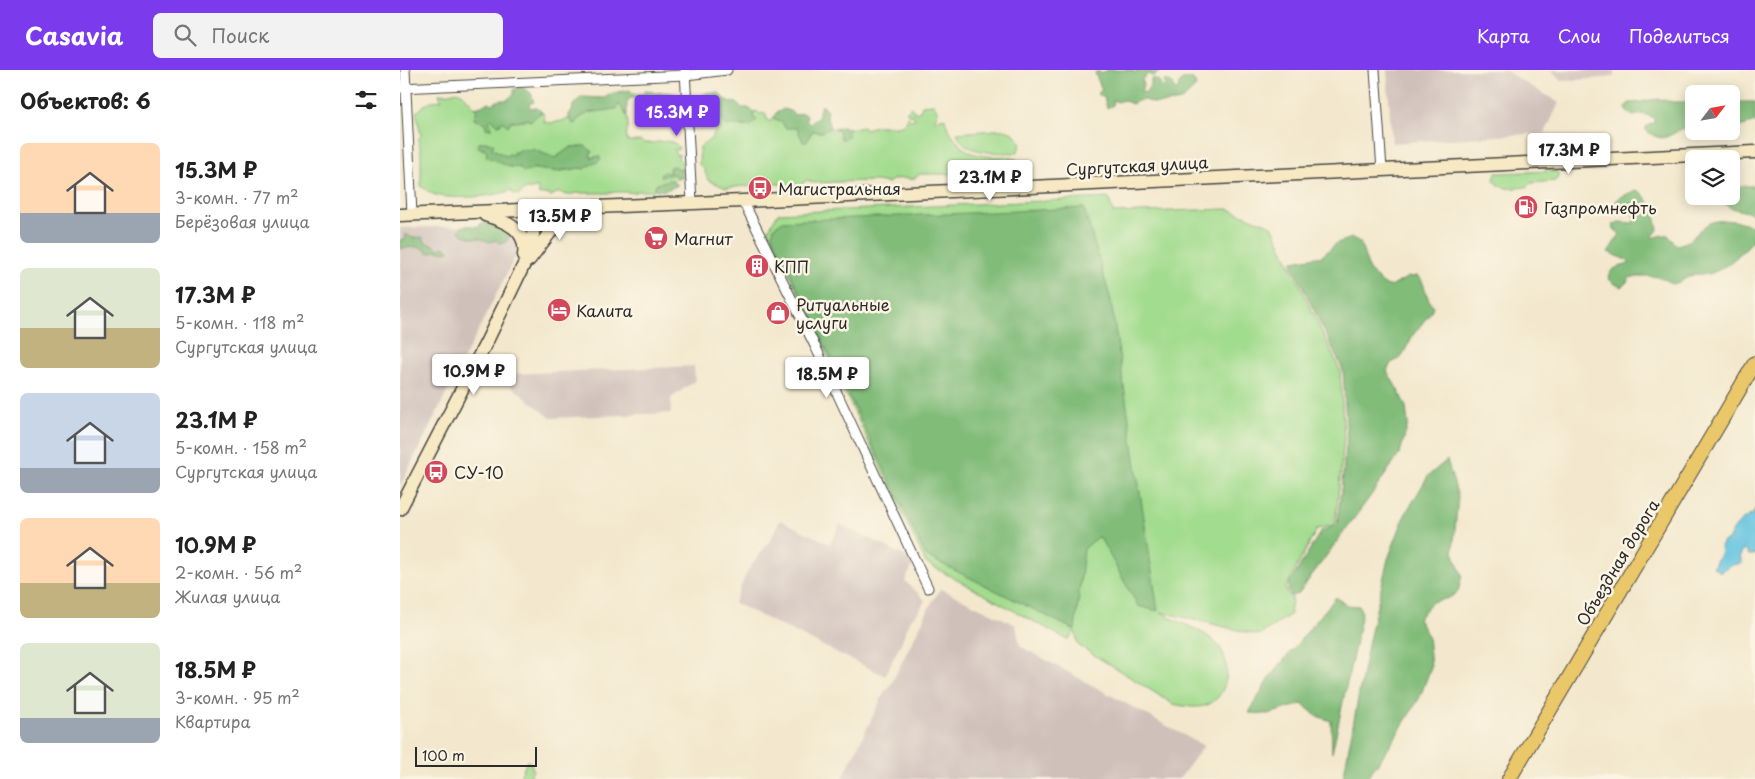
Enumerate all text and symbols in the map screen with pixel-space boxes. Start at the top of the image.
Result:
search box [153,13,503,58]
text: Casavia [25,17,123,53]
icon: search [171,21,199,49]
text: Поиск [211,21,269,49]
text: Карта [1477,22,1530,49]
text: Слои [1558,22,1601,49]
text: Поделиться [1629,22,1730,49]
text: Объектов: 6 [20,84,151,116]
north arrow [1685,85,1740,140]
map controls [1685,85,1740,205]
icon: filters [352,86,380,114]
pin: 15.3M ₽ [631,94,723,137]
text: 15.3M ₽ [646,99,708,123]
pin: 17.3M ₽ [1523,132,1615,175]
text: 17.3M ₽ [1538,137,1600,161]
street label: Сургутская улица [1065,149,1209,181]
button: layers [1685,150,1740,205]
text: 15.3M ₽ [175,153,257,185]
pin: 23.1M ₽ [944,160,1036,202]
icon: home [60,163,120,223]
text: 23.1M ₽ [959,164,1021,188]
bus stop icon: Магистральная [747,175,773,201]
place label: Магистральная [778,176,901,200]
text: 3-комн. · 77 m² [175,185,298,209]
fuel station icon: Газпромнефть [1513,194,1539,220]
place label: Газпромнефть [1544,195,1657,219]
pin: 13.5M ₽ [514,198,606,241]
text: 13.5M ₽ [529,203,591,227]
text: Берёзовая улица [175,209,310,233]
supermarket icon: Магнит [643,225,669,251]
place label: Магнит [674,226,734,250]
building icon: КПП [744,253,770,279]
place label: КПП [774,254,809,278]
text: 17.3M ₽ [175,278,255,310]
icon: home [60,288,120,348]
place label: Ритуальные услуги [796,292,890,334]
hotel icon: Калита [546,297,572,323]
place label: Калита [576,298,633,322]
shop icon: Ритуальные услуги [765,300,791,326]
text: 5-комн. · 118 m² [175,310,305,334]
text: Сургутская улица [175,334,317,358]
pin: 10.9M ₽ [428,354,520,396]
pin: 18.5M ₽ [781,356,873,399]
text: 10.9M ₽ [443,358,505,382]
text: 18.5M ₽ [796,361,858,385]
text: 23.1M ₽ [175,403,257,435]
icon: home [60,413,120,473]
text: 5-комн. · 158 m² [175,435,307,459]
text: Сургутская улица [175,459,317,483]
bus stop icon: СУ-10 [423,459,449,485]
place label: СУ-10 [454,460,504,484]
street label: Объездная дорога [1570,494,1664,630]
text: 10.9M ₽ [175,528,256,560]
icon: home [60,538,120,598]
text: 2-комн. · 56 m² [175,560,302,584]
text: Жилая улица [175,584,280,608]
text: 18.5M ₽ [175,653,256,685]
icon: home [60,663,120,723]
text: 3-комн. · 95 m² [175,685,300,709]
text: Квартира [175,709,250,733]
scale bar [415,744,538,767]
text: 100 m [422,745,465,766]

